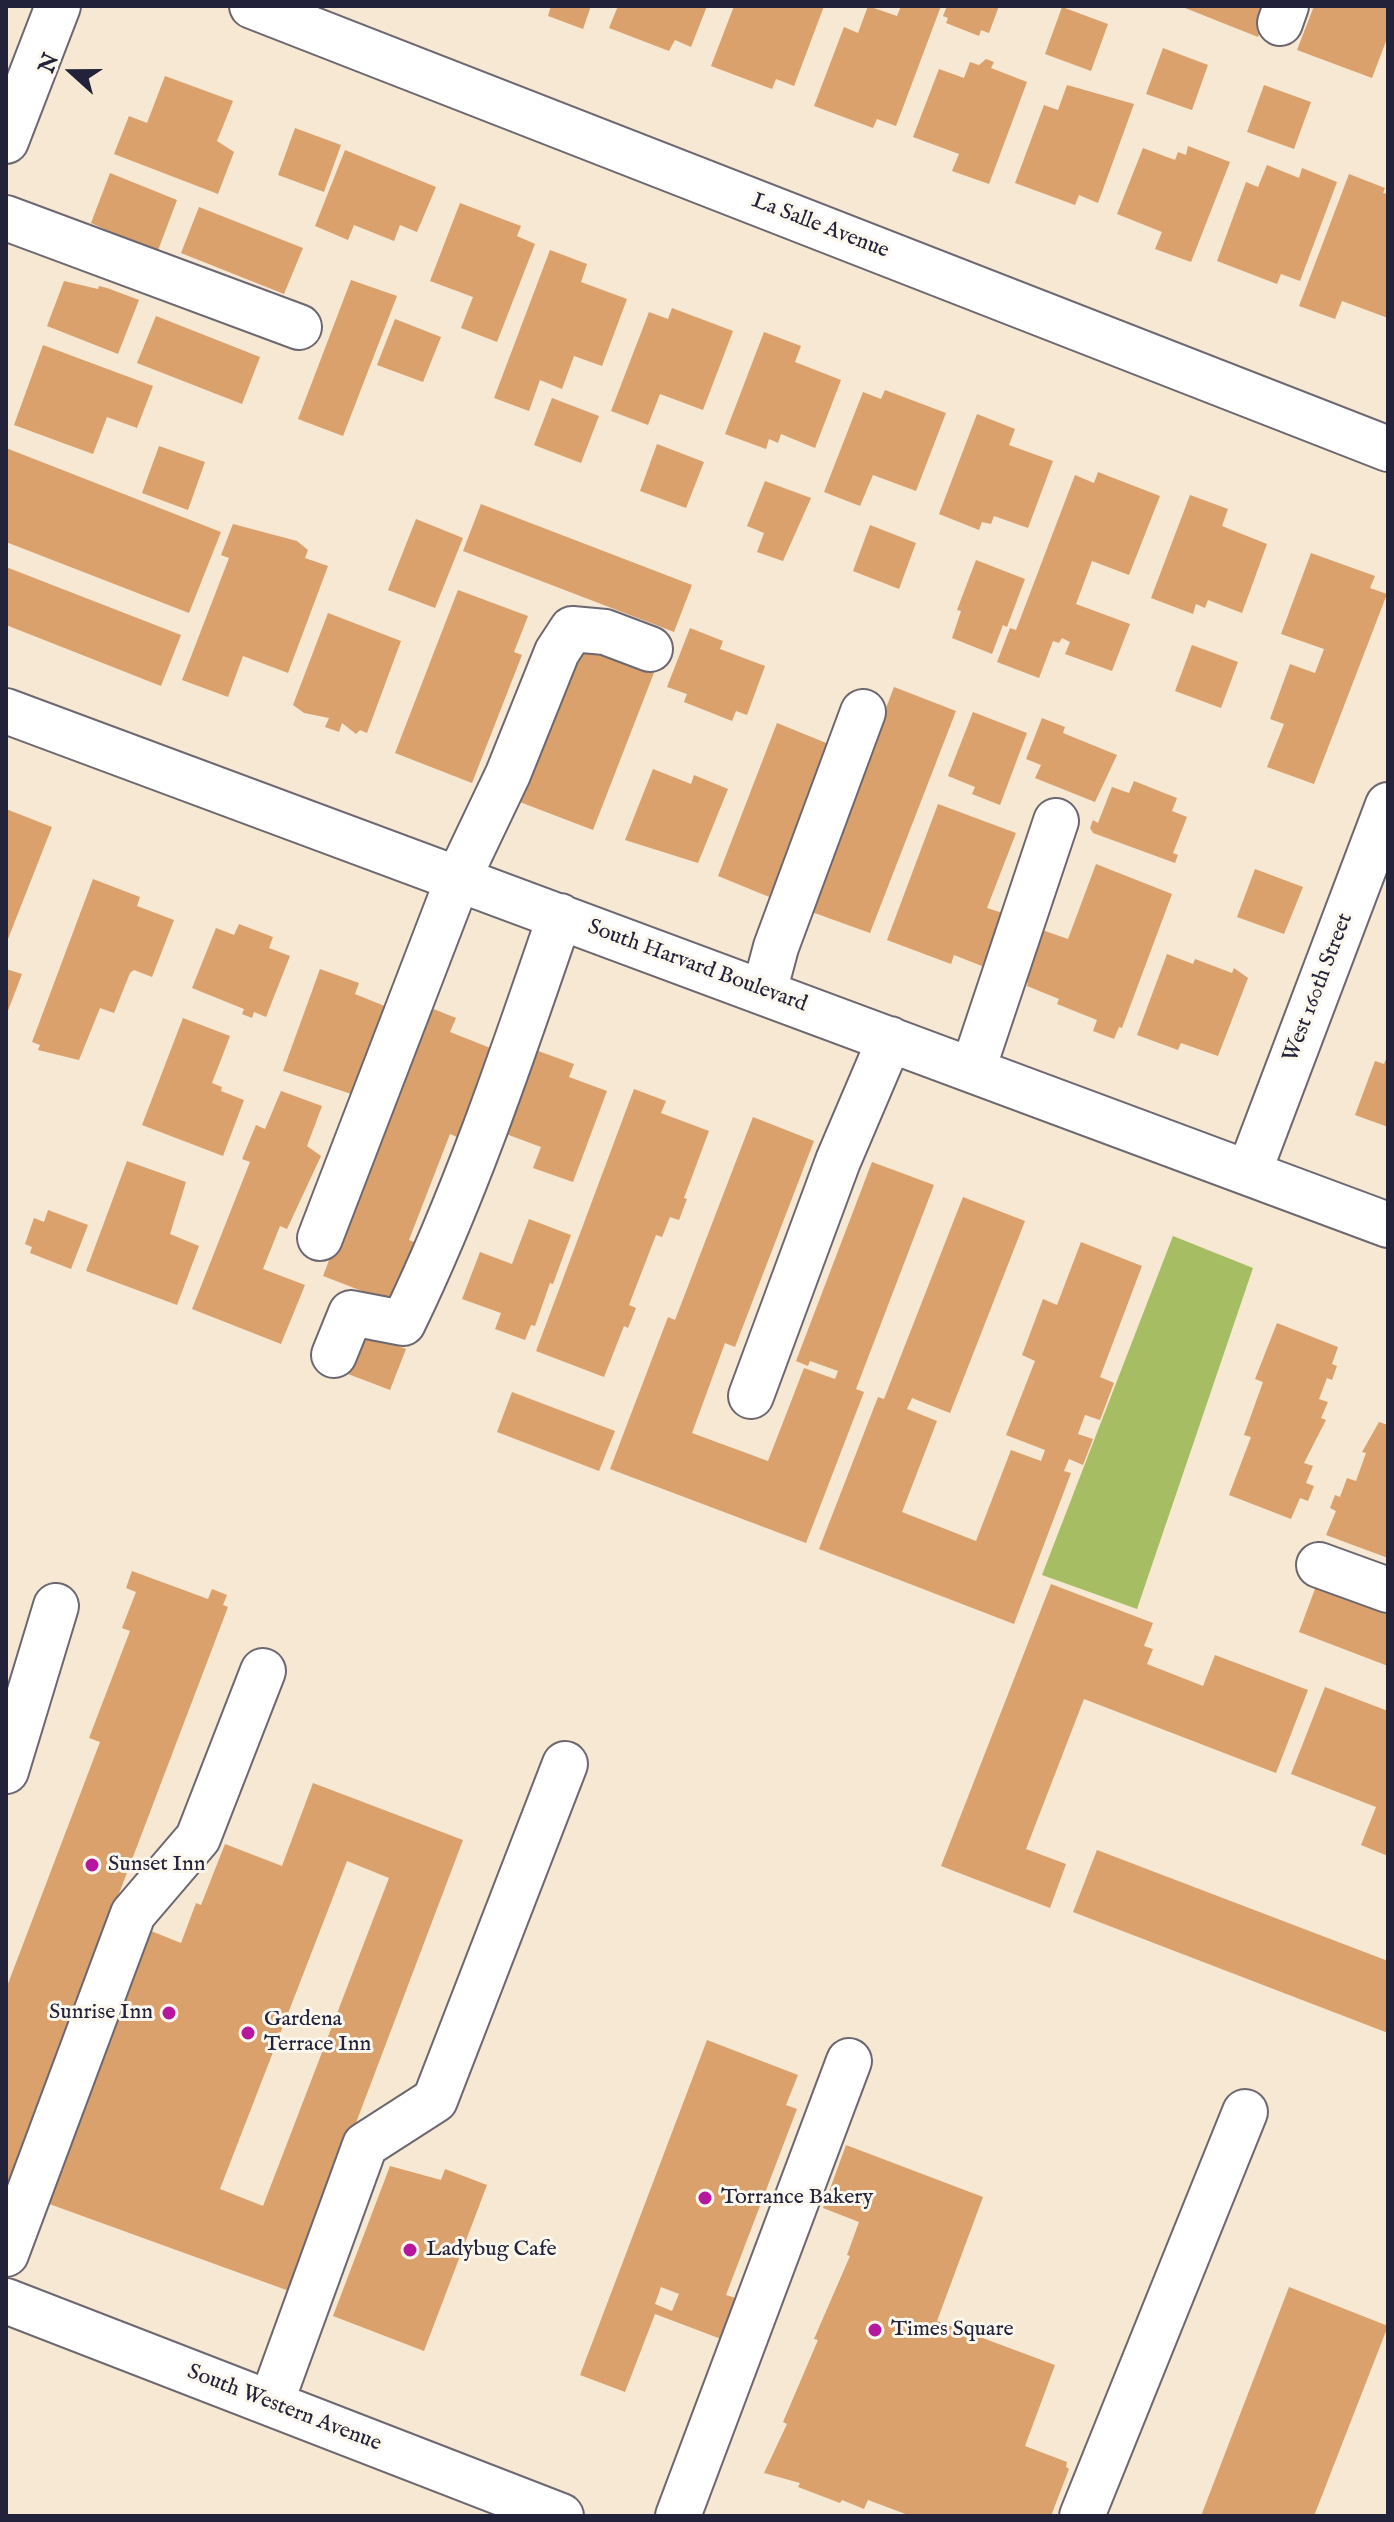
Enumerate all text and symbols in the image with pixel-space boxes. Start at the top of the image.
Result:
north arrow [32,32,112,112]
text: N [33,49,66,77]
street label: La Salle Avenue [748,189,892,265]
street label: West 160th Street [1279,910,1359,1066]
street label: South Harvard Boulevard [584,915,810,1019]
place label: Sunset Inn [108,1852,205,1878]
marker: Sunset Inn [83,1856,101,1874]
place label: Sunrise Inn [49,2000,153,2026]
marker: Sunrise Inn [160,2004,178,2022]
place label: Gardena Terrace Inn [264,2007,371,2058]
marker: Gardena Terrace Inn [239,2024,257,2042]
place label: Torrance Bakery [721,2185,873,2211]
marker: Torrance Bakery [696,2189,714,2207]
place label: Ladybug Cafe [426,2237,557,2263]
marker: Ladybug Cafe [401,2241,419,2259]
place label: Times Square [891,2317,1014,2343]
marker: Times Square [866,2321,884,2339]
street label: South Western Avenue [183,2360,385,2458]

